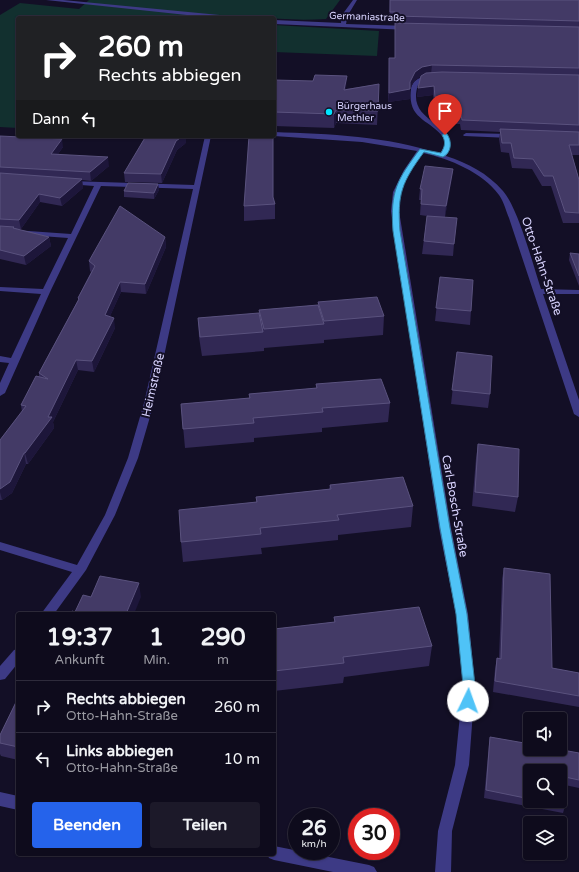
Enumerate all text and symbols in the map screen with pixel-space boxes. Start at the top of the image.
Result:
street label: Germaniastraße [329,10,405,24]
text: 260 m [98,30,184,64]
icon: right [32,32,84,84]
text: Rechts abbiegen [98,64,242,86]
pin [428,94,462,135]
place label: Bürgerhaus Methler [337,100,392,124]
icon: arrive [434,100,456,122]
marker: Bürgerhaus Methler [324,107,334,117]
icon: left [78,108,100,130]
text: Dann [32,110,70,128]
street label: Otto-Hahn-Straße [519,215,565,317]
street label: Heimstraße [139,351,167,418]
street label: Carl-Bosch-Straße [439,454,471,558]
text: 19:37 [46,623,113,652]
text: 1 [149,623,164,652]
text: 290 [200,623,246,652]
text: Ankunft [55,652,105,668]
text: Min. [143,652,170,668]
text: m [217,652,229,668]
position arrow [447,680,489,722]
text: Rechts abbiegen [66,690,186,708]
icon: right [32,696,54,718]
text: 260 m [214,698,260,716]
text: Otto-Hahn-Straße [66,708,178,724]
map controls [523,712,567,860]
button: sound [523,712,567,756]
text: Links abbiegen [66,742,173,760]
icon: left [32,748,54,770]
text: 10 m [223,750,260,768]
text: Otto-Hahn-Straße [66,760,178,776]
button: search [523,764,567,808]
button: Beenden [32,802,142,848]
button: Teilen [150,802,260,848]
speed limit sign: 30 [348,808,400,860]
button: layers [523,816,567,860]
text: 26 [301,817,327,841]
text: km/h [301,838,327,850]

